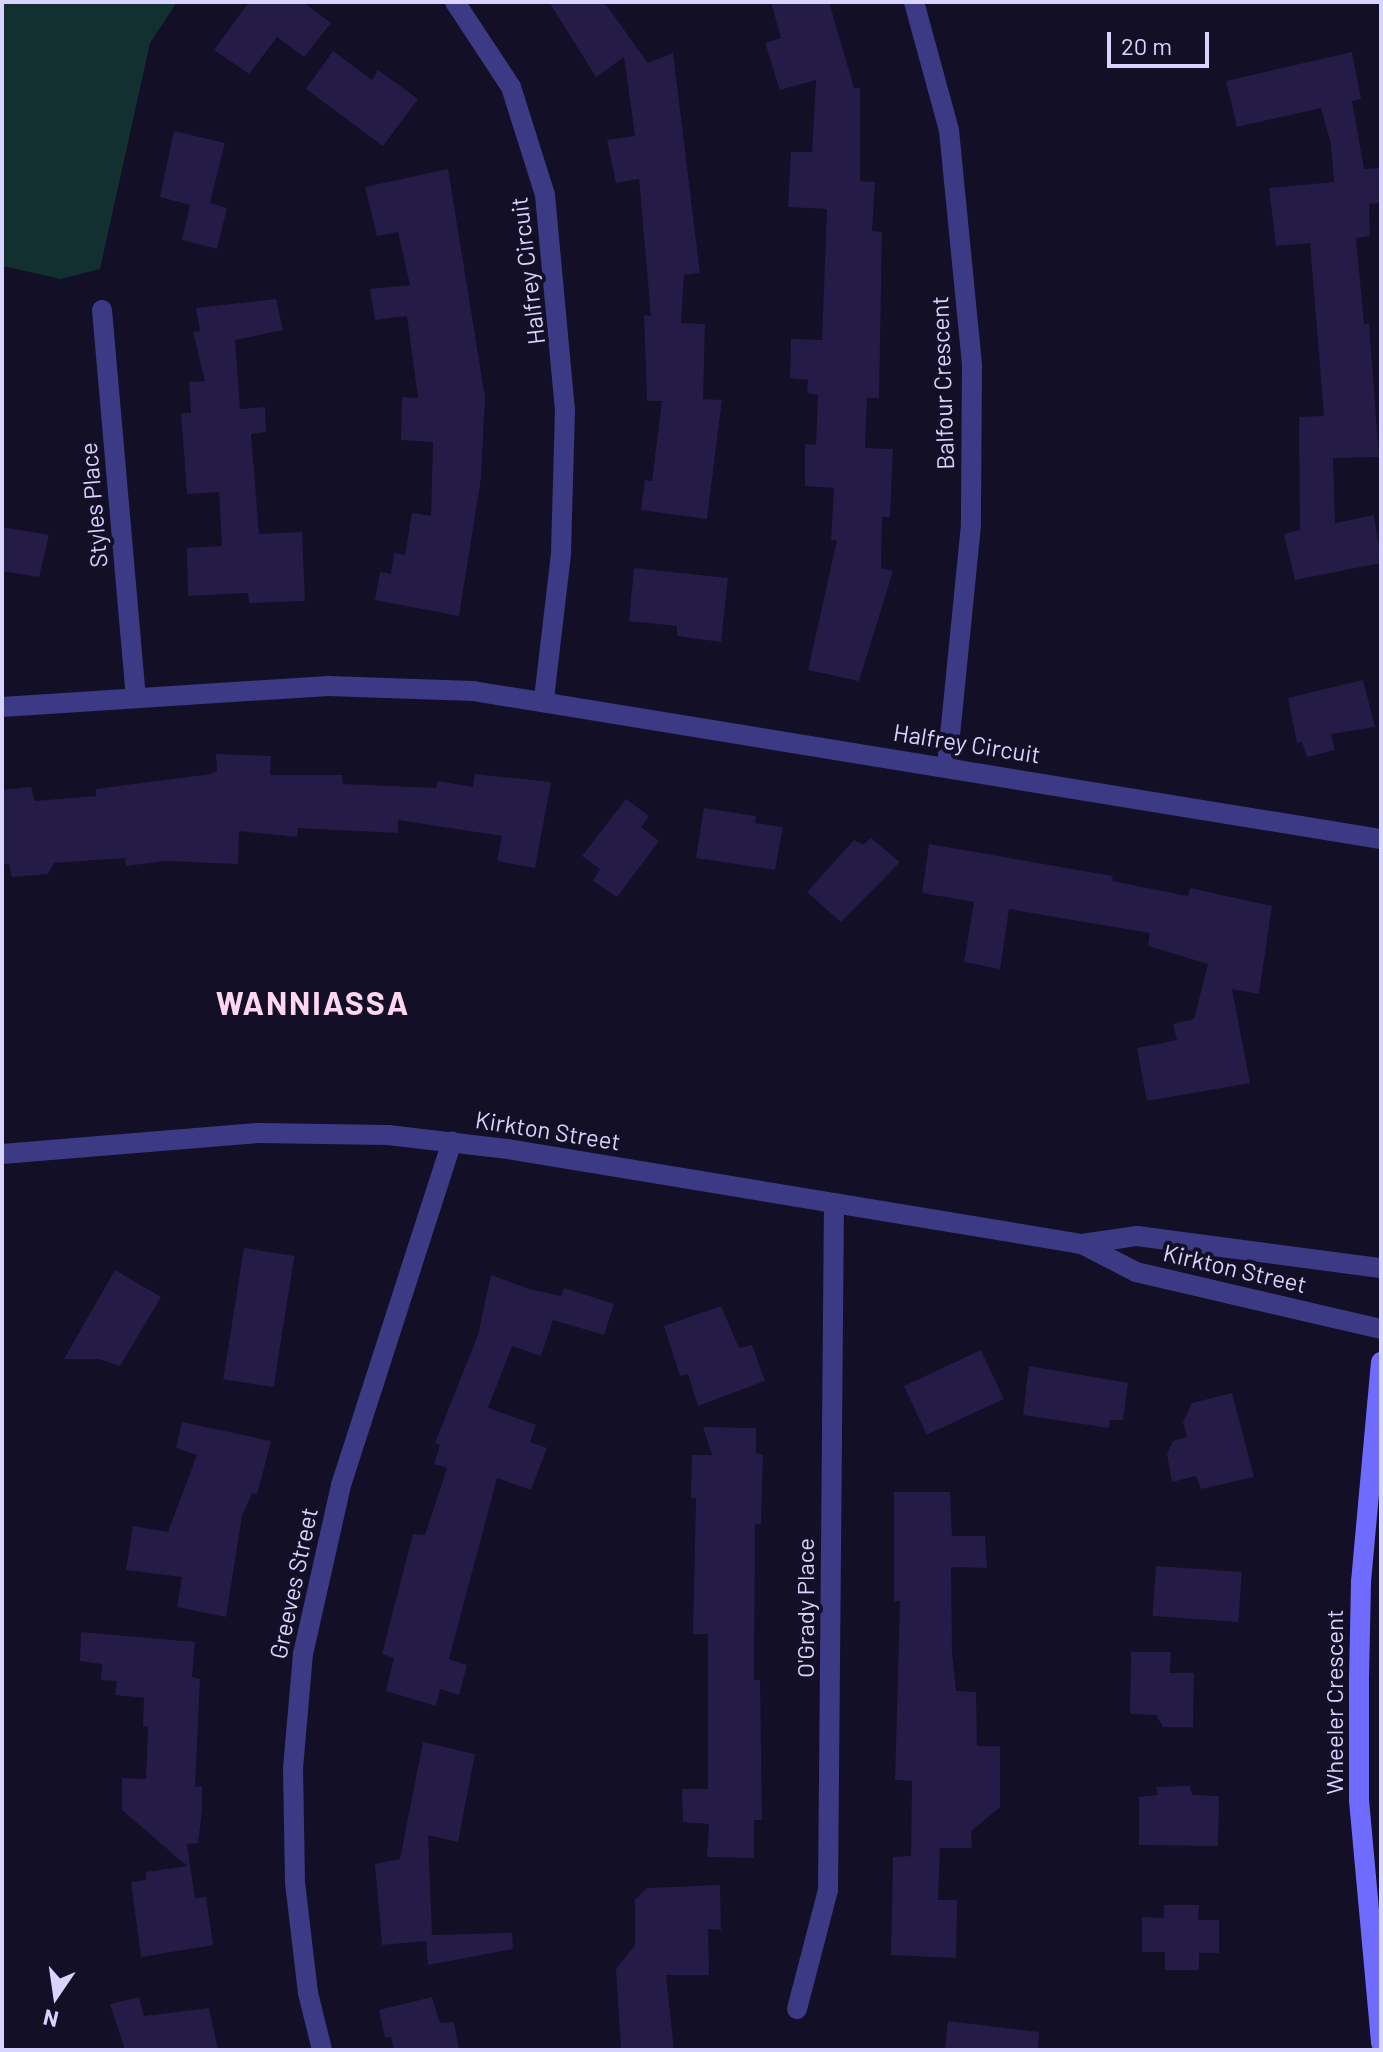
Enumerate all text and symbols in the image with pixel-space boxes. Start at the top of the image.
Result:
scale bar [1111,16,1213,66]
text: 20 m [1121,31,1172,60]
street label: Halfrey Circuit [504,196,550,346]
street label: Balfour Crescent [925,296,959,470]
street label: Styles Place [73,441,113,569]
street label: Halfrey Circuit [891,717,1043,769]
district label: WANNIASSA [216,983,410,1021]
street label: Kirkton Street [474,1104,622,1156]
street label: Kirkton Street [1161,1238,1309,1298]
street label: Greeves Street [263,1505,323,1661]
street label: O'Grady Place [791,1538,819,1678]
street label: Wheeler Crescent [1320,1609,1348,1795]
north arrow [16,1956,96,2036]
text: N [41,2005,61,2034]

